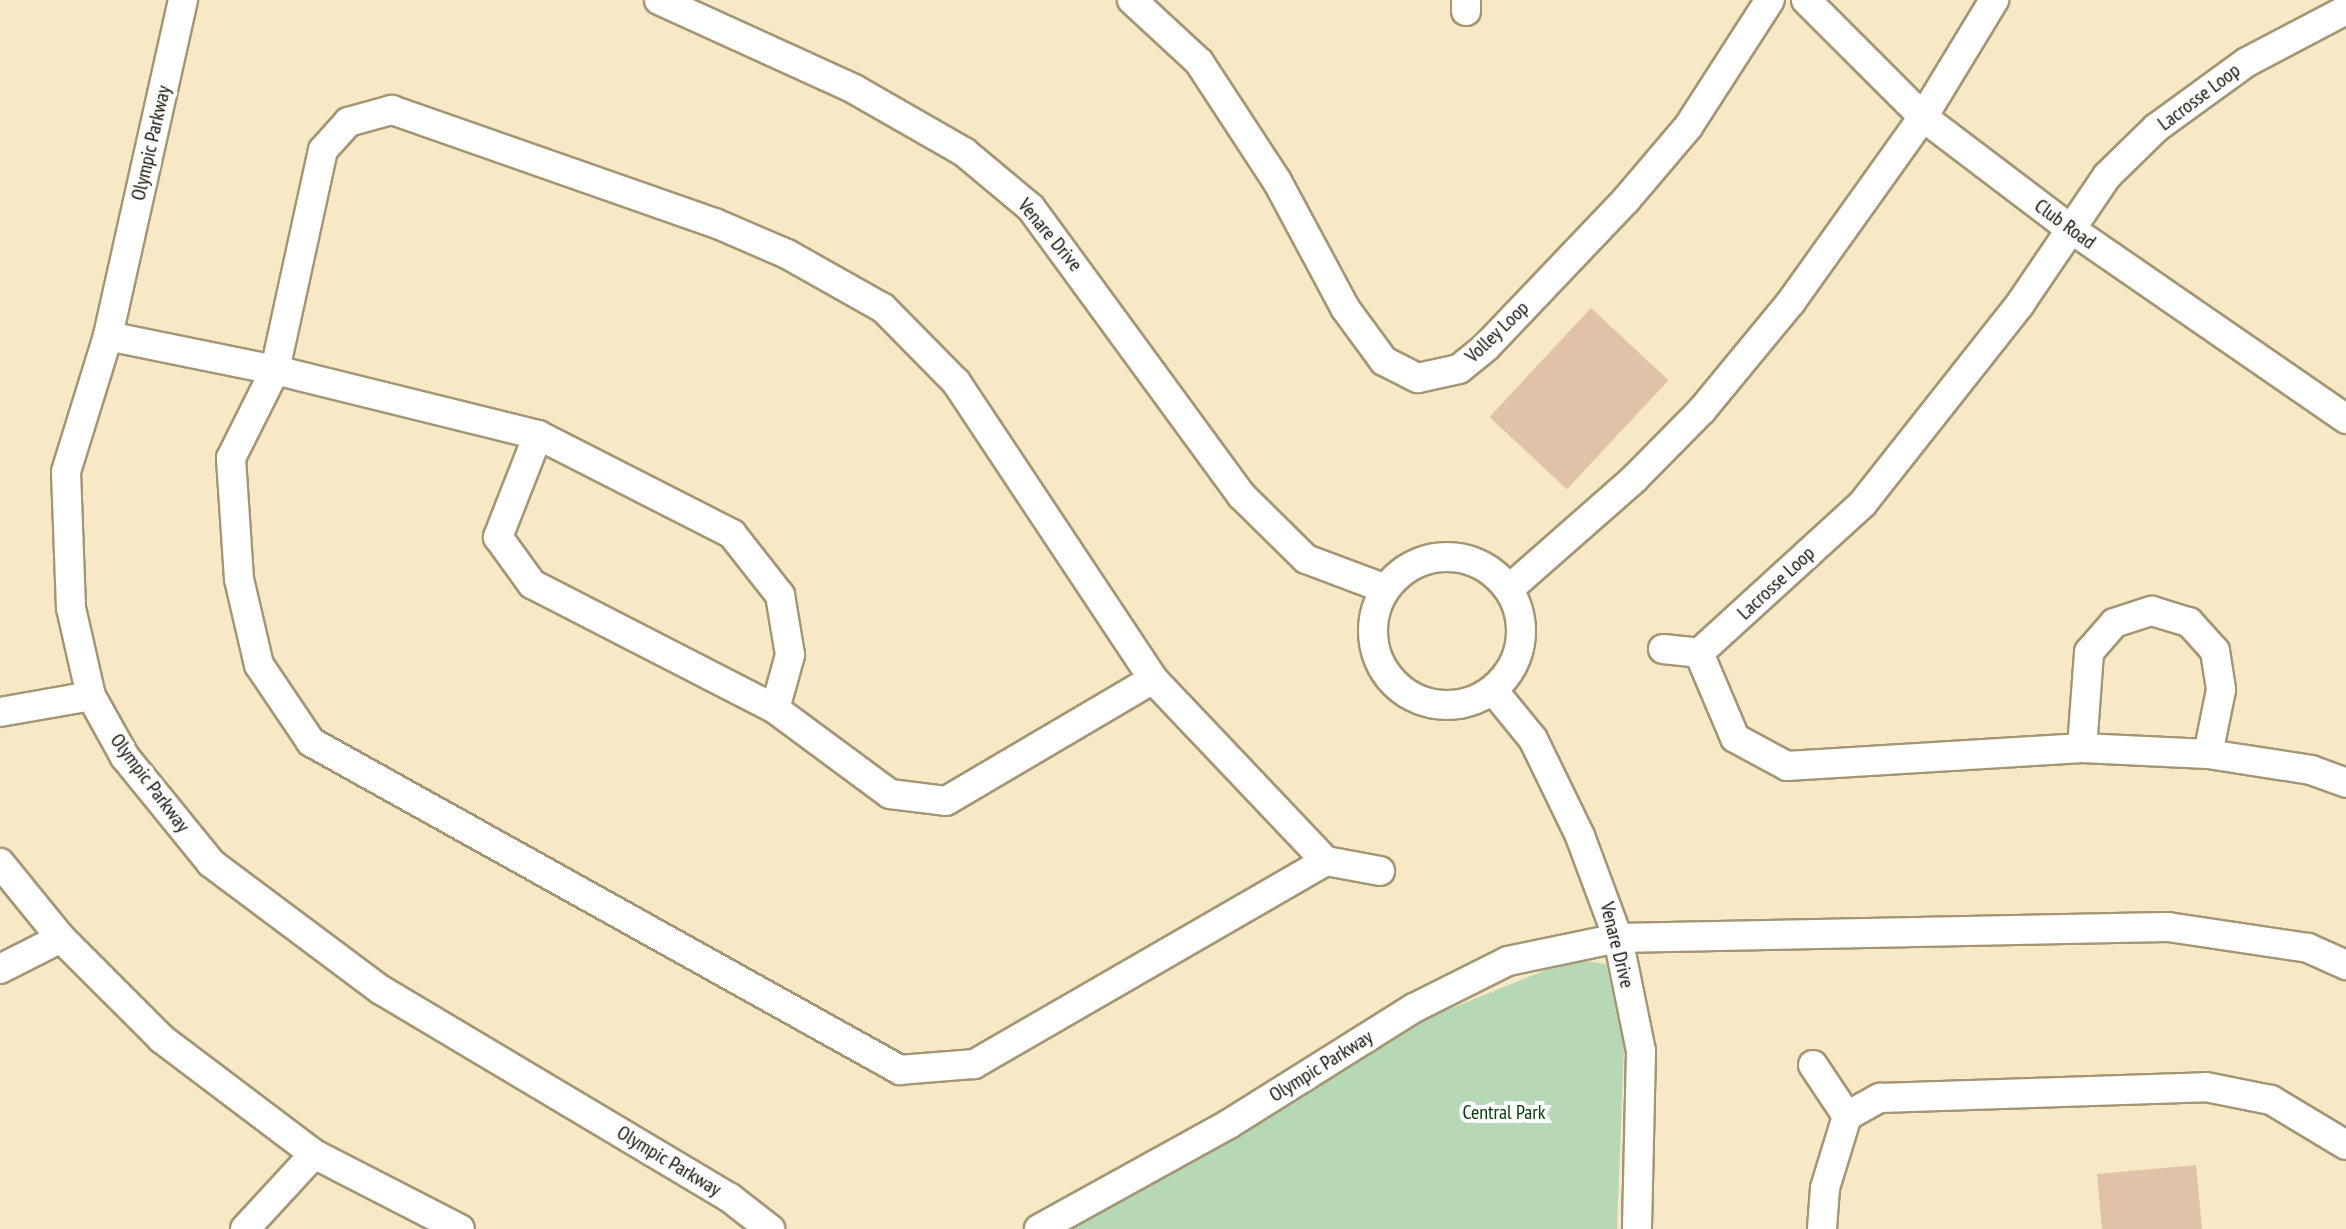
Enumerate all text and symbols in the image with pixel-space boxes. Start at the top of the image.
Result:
street label: Lacrosse Loop [2153,58,2245,136]
street label: Olympic Parkway [126,83,176,203]
street label: Venare Drive [1013,194,1087,276]
street label: Club Road [2030,194,2100,254]
street label: Volley Loop [1460,296,1534,368]
street label: Lacrosse Loop [1732,541,1820,625]
street label: Olympic Parkway [105,729,195,837]
street label: Venare Drive [1595,900,1639,990]
street label: Olympic Parkway [1265,1025,1377,1107]
park label: Central Park [1462,1100,1546,1124]
street label: Olympic Parkway [612,1120,726,1202]

